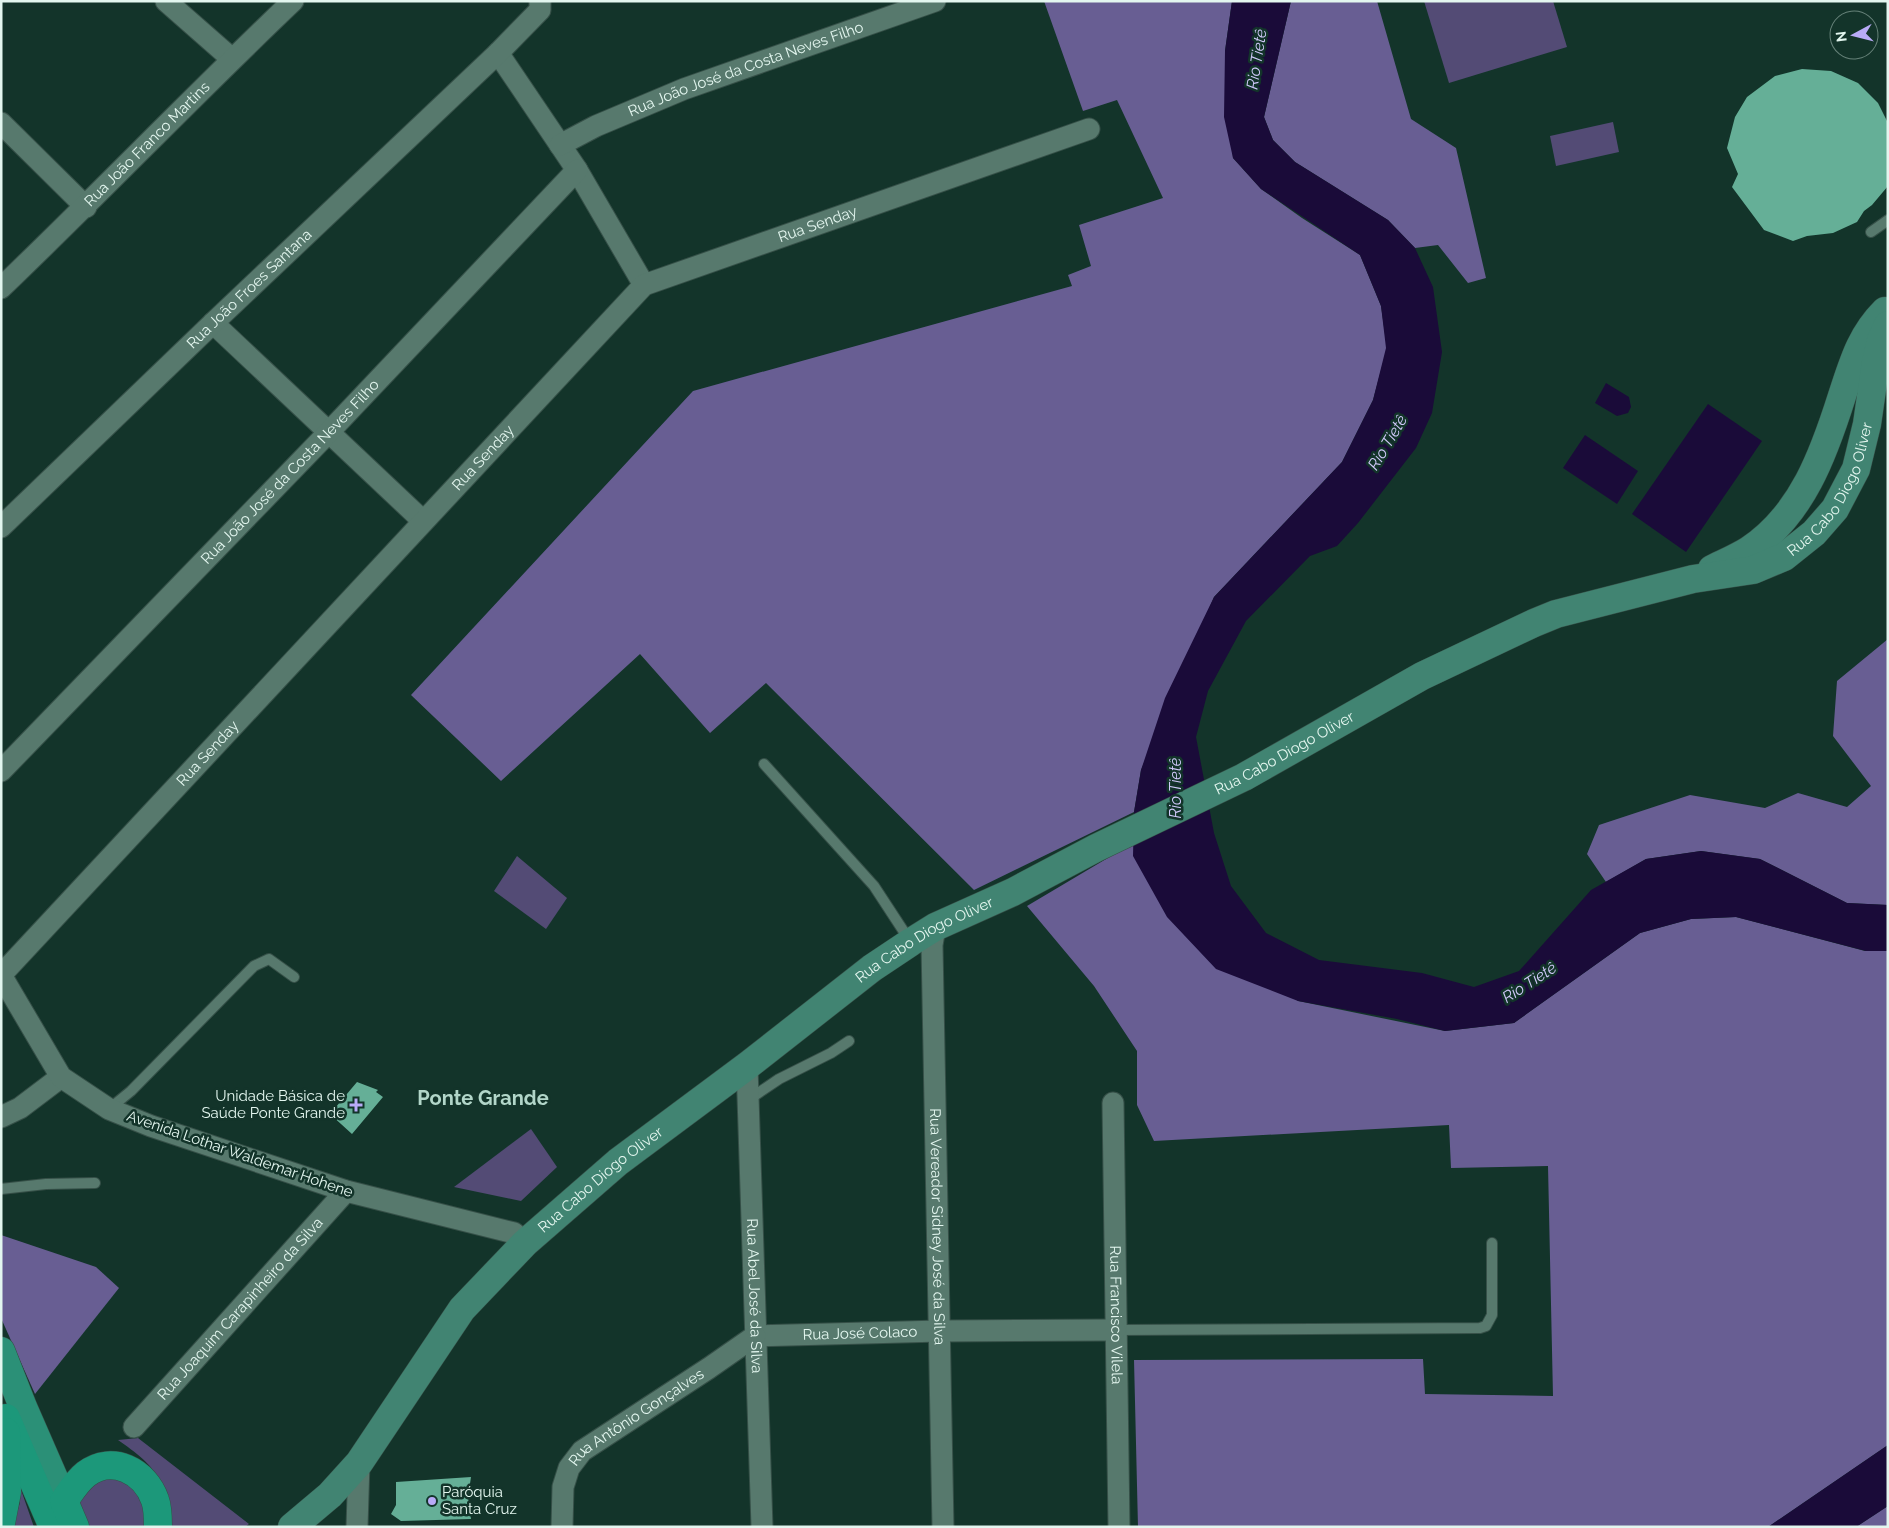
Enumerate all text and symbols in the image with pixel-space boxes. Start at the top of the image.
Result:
north arrow [1829,10,1879,60]
street label: Rua João José da Costa Neves Filho [625,18,866,120]
water label: Rio Tietê [1242,27,1271,91]
text: N [1833,30,1850,43]
street label: Rua João Franco Martins [81,78,213,210]
street label: Rua Senday [776,202,860,246]
street label: Rua João Froes Santana [183,225,315,352]
street label: Rua João José da Costa Neves Filho [197,376,383,568]
water label: Rio Tietê [1364,411,1411,473]
street label: Rua Cabo Diogo Oliver [1784,420,1876,560]
street label: Rua Senday [448,421,518,494]
street label: Rua Cabo Diogo Oliver [1212,707,1358,799]
street label: Rua Senday [173,717,242,790]
water label: Rio Tietê [1166,757,1185,818]
street label: Rua Cabo Diogo Oliver [852,893,997,987]
water label: Rio Tietê [1499,958,1560,1007]
district label: Ponte Grande [417,1086,549,1110]
place label: Unidade Básica de Saúde Ponte Grande [202,1087,345,1122]
marker: Unidade Básica de Saúde Ponte Grande [349,1098,363,1112]
street label: Avenida Lothar Waldemar Hohene [125,1107,356,1201]
street label: Rua Vereador Sidney José da Silva [926,1108,949,1345]
street label: Rua Cabo Diogo Oliver [534,1122,667,1236]
street label: Rua Joaquim Carapinheiro da Silva [154,1214,327,1404]
street label: Rua Abel José da Silva [743,1218,766,1374]
street label: Rua Francisco Vilela [1106,1245,1126,1385]
street label: Rua José Colaco [802,1323,918,1344]
street label: Rua Antônio Gonçalves [565,1365,707,1469]
place label: Paróquia Santa Cruz [442,1483,517,1518]
marker: Paróquia Santa Cruz [426,1495,438,1507]

